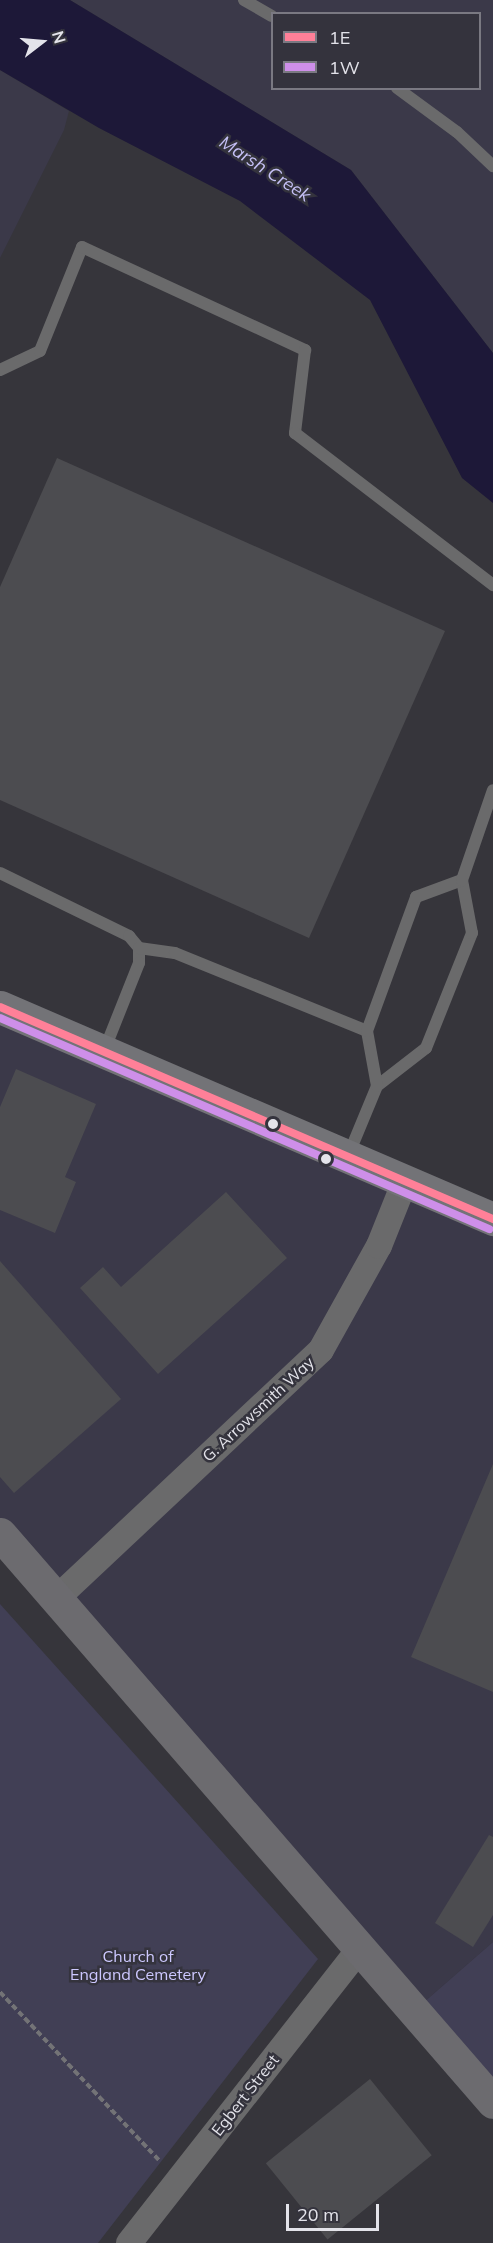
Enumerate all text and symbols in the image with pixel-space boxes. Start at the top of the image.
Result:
north arrow [12,12,72,72]
legend [271,12,481,90]
text: 1E [329,26,350,49]
text: N [48,28,71,46]
text: 1W [329,56,360,79]
water label: Marsh Creek [215,131,315,207]
unlabelled marker [267,1118,279,1130]
unlabelled marker [320,1153,332,1165]
street label: G. Arrowsmith Way [198,1352,318,1466]
park label: Church of England Cemetery [70,1946,206,1984]
street label: Egbert Street [207,2051,283,2139]
scale bar [289,2192,382,2230]
text: 20 m [297,2203,339,2226]

